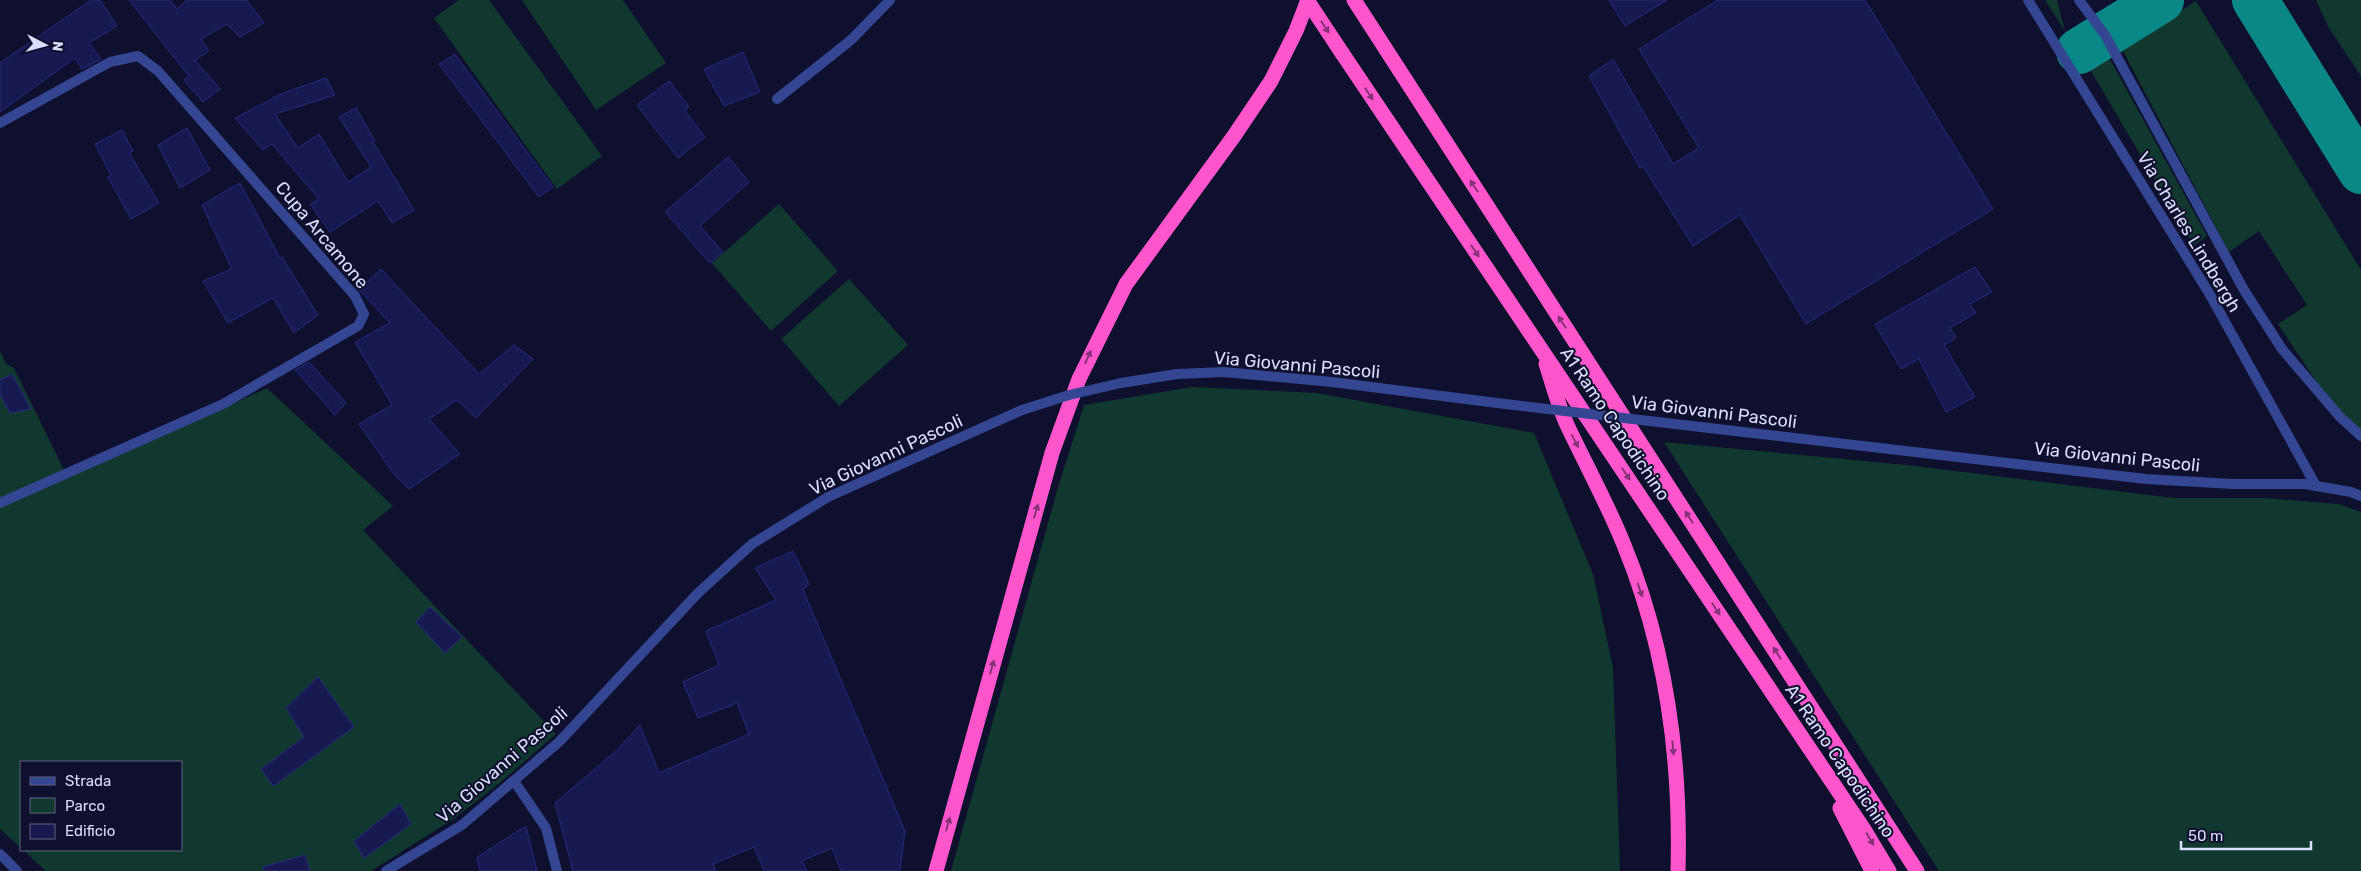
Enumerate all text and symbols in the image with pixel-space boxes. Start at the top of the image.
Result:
north arrow [20,20,70,70]
one-way arrow [1320,20,1330,33]
text: N [48,40,66,52]
one-way arrow [1365,87,1374,101]
street label: Via Charles Lindbergh [2132,148,2246,316]
street label: Cupa Arcamone [271,177,373,293]
one-way arrow [1469,179,1479,192]
one-way arrow [1470,244,1480,258]
one-way arrow [1558,315,1567,329]
street label: A1 Ramo Capodichino [1555,343,1675,505]
street label: Via Giovanni Pascoli [1213,347,1381,383]
one-way arrow [1085,350,1093,364]
street label: Via Giovanni Pascoli [1630,391,1798,433]
street label: Via Giovanni Pascoli [806,410,966,500]
one-way arrow [1571,434,1579,448]
street label: Via Giovanni Pascoli [2033,437,2201,477]
one-way arrow [1621,467,1631,480]
one-way arrow [1032,503,1040,518]
one-way arrow [1684,510,1694,524]
one-way arrow [1636,583,1644,598]
one-way arrow [1711,602,1721,616]
one-way arrow [1773,647,1782,660]
one-way arrow [988,660,996,675]
street label: A1 Ramo Capodichino [1780,680,1900,842]
street label: Via Giovanni Pascoli [432,702,572,828]
one-way arrow [1669,741,1677,757]
legend [20,761,182,851]
text: Strada [65,772,111,790]
text: Parco [65,797,105,815]
one-way arrow [945,816,953,831]
scale bar [2181,818,2311,850]
text: Edificio [65,822,115,840]
text: 50 m [2188,827,2223,845]
one-way arrow [1865,832,1875,845]

